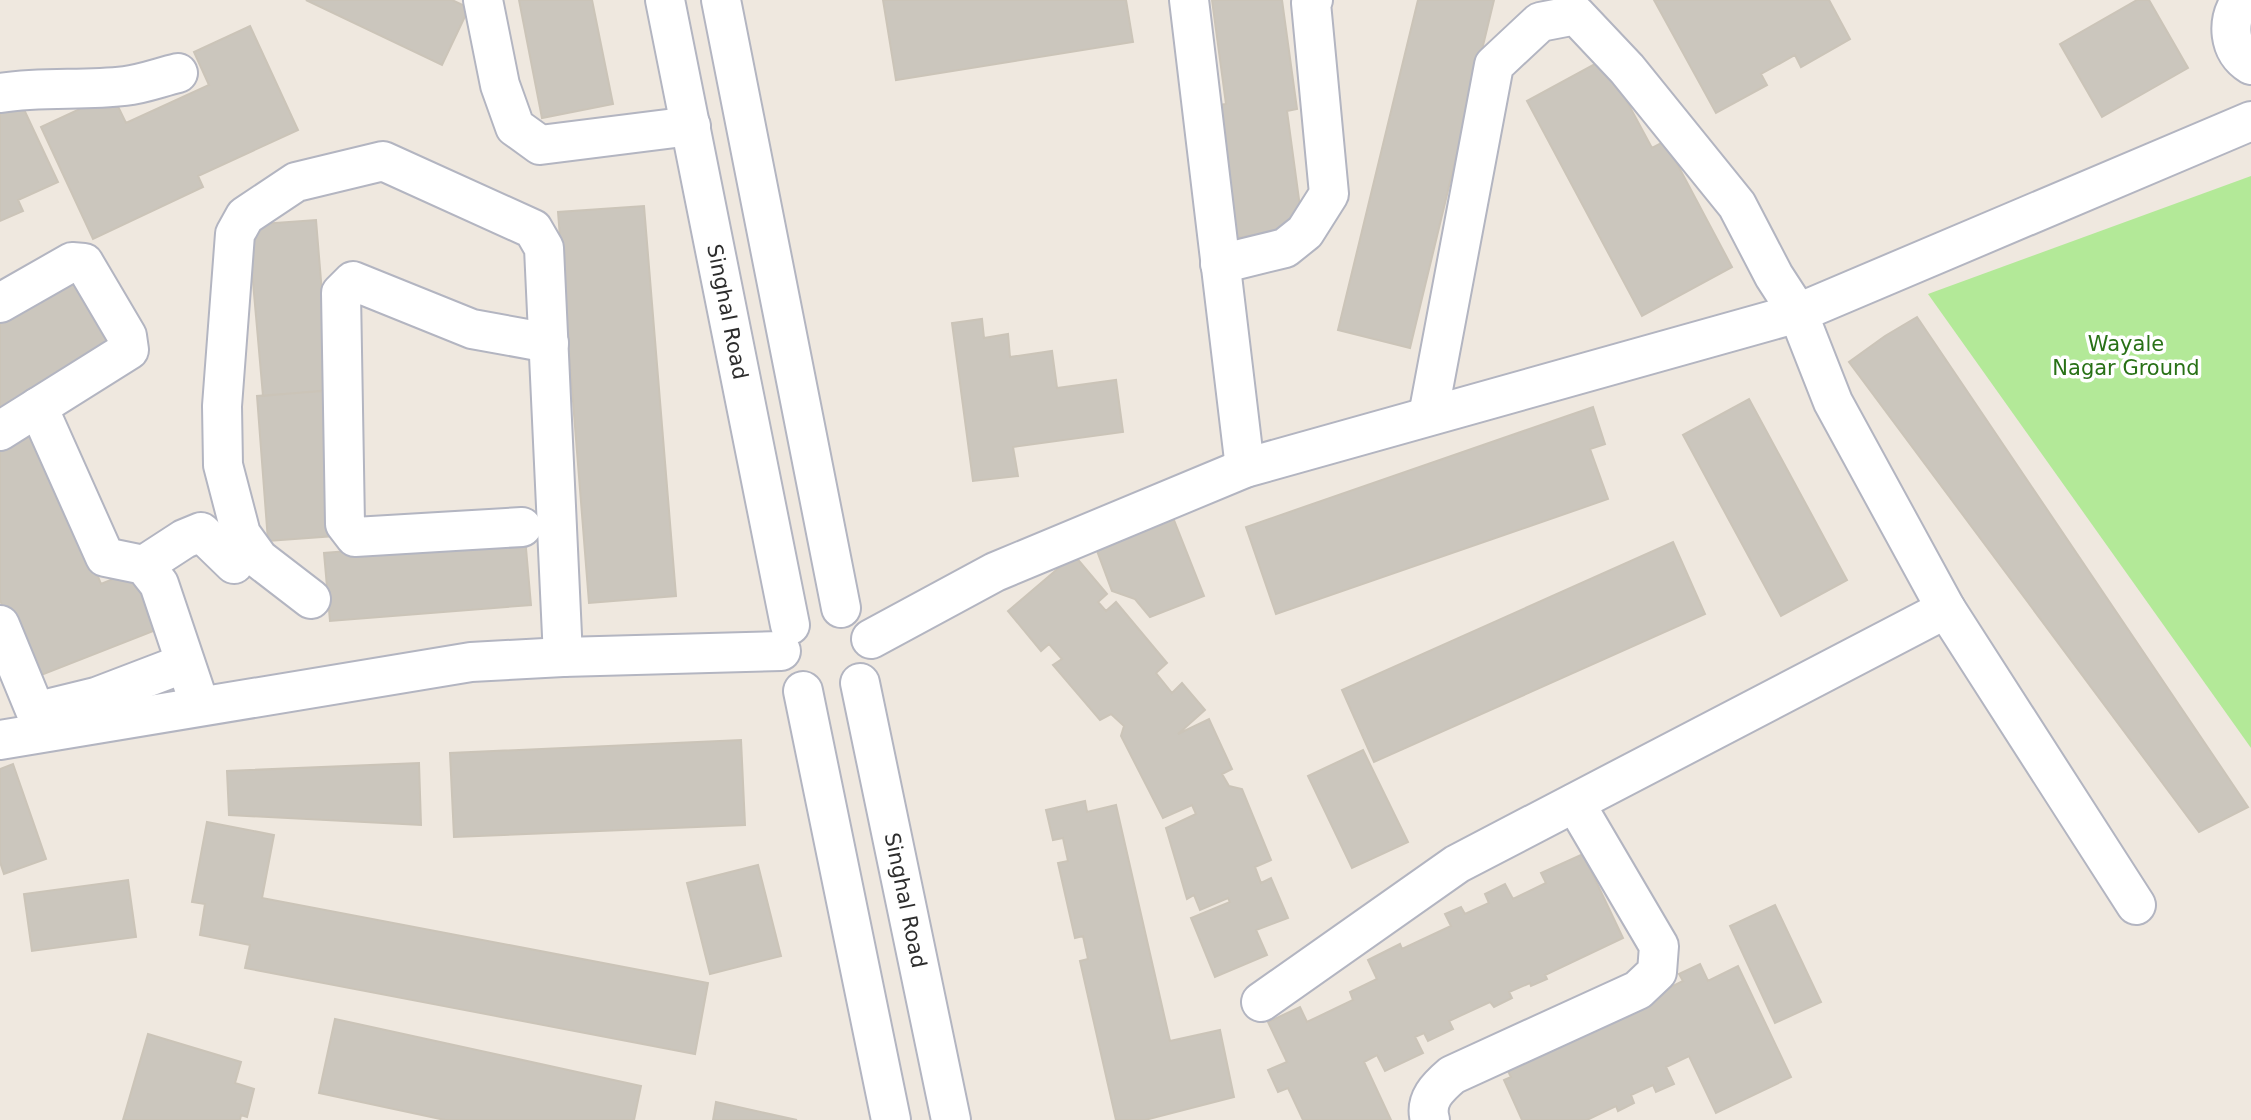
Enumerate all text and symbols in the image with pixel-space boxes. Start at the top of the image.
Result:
street label: Singhal Road [702,242,753,381]
park label: Wayale Nagar Ground [2052,332,2200,380]
street label: Singhal Road [880,831,931,970]

